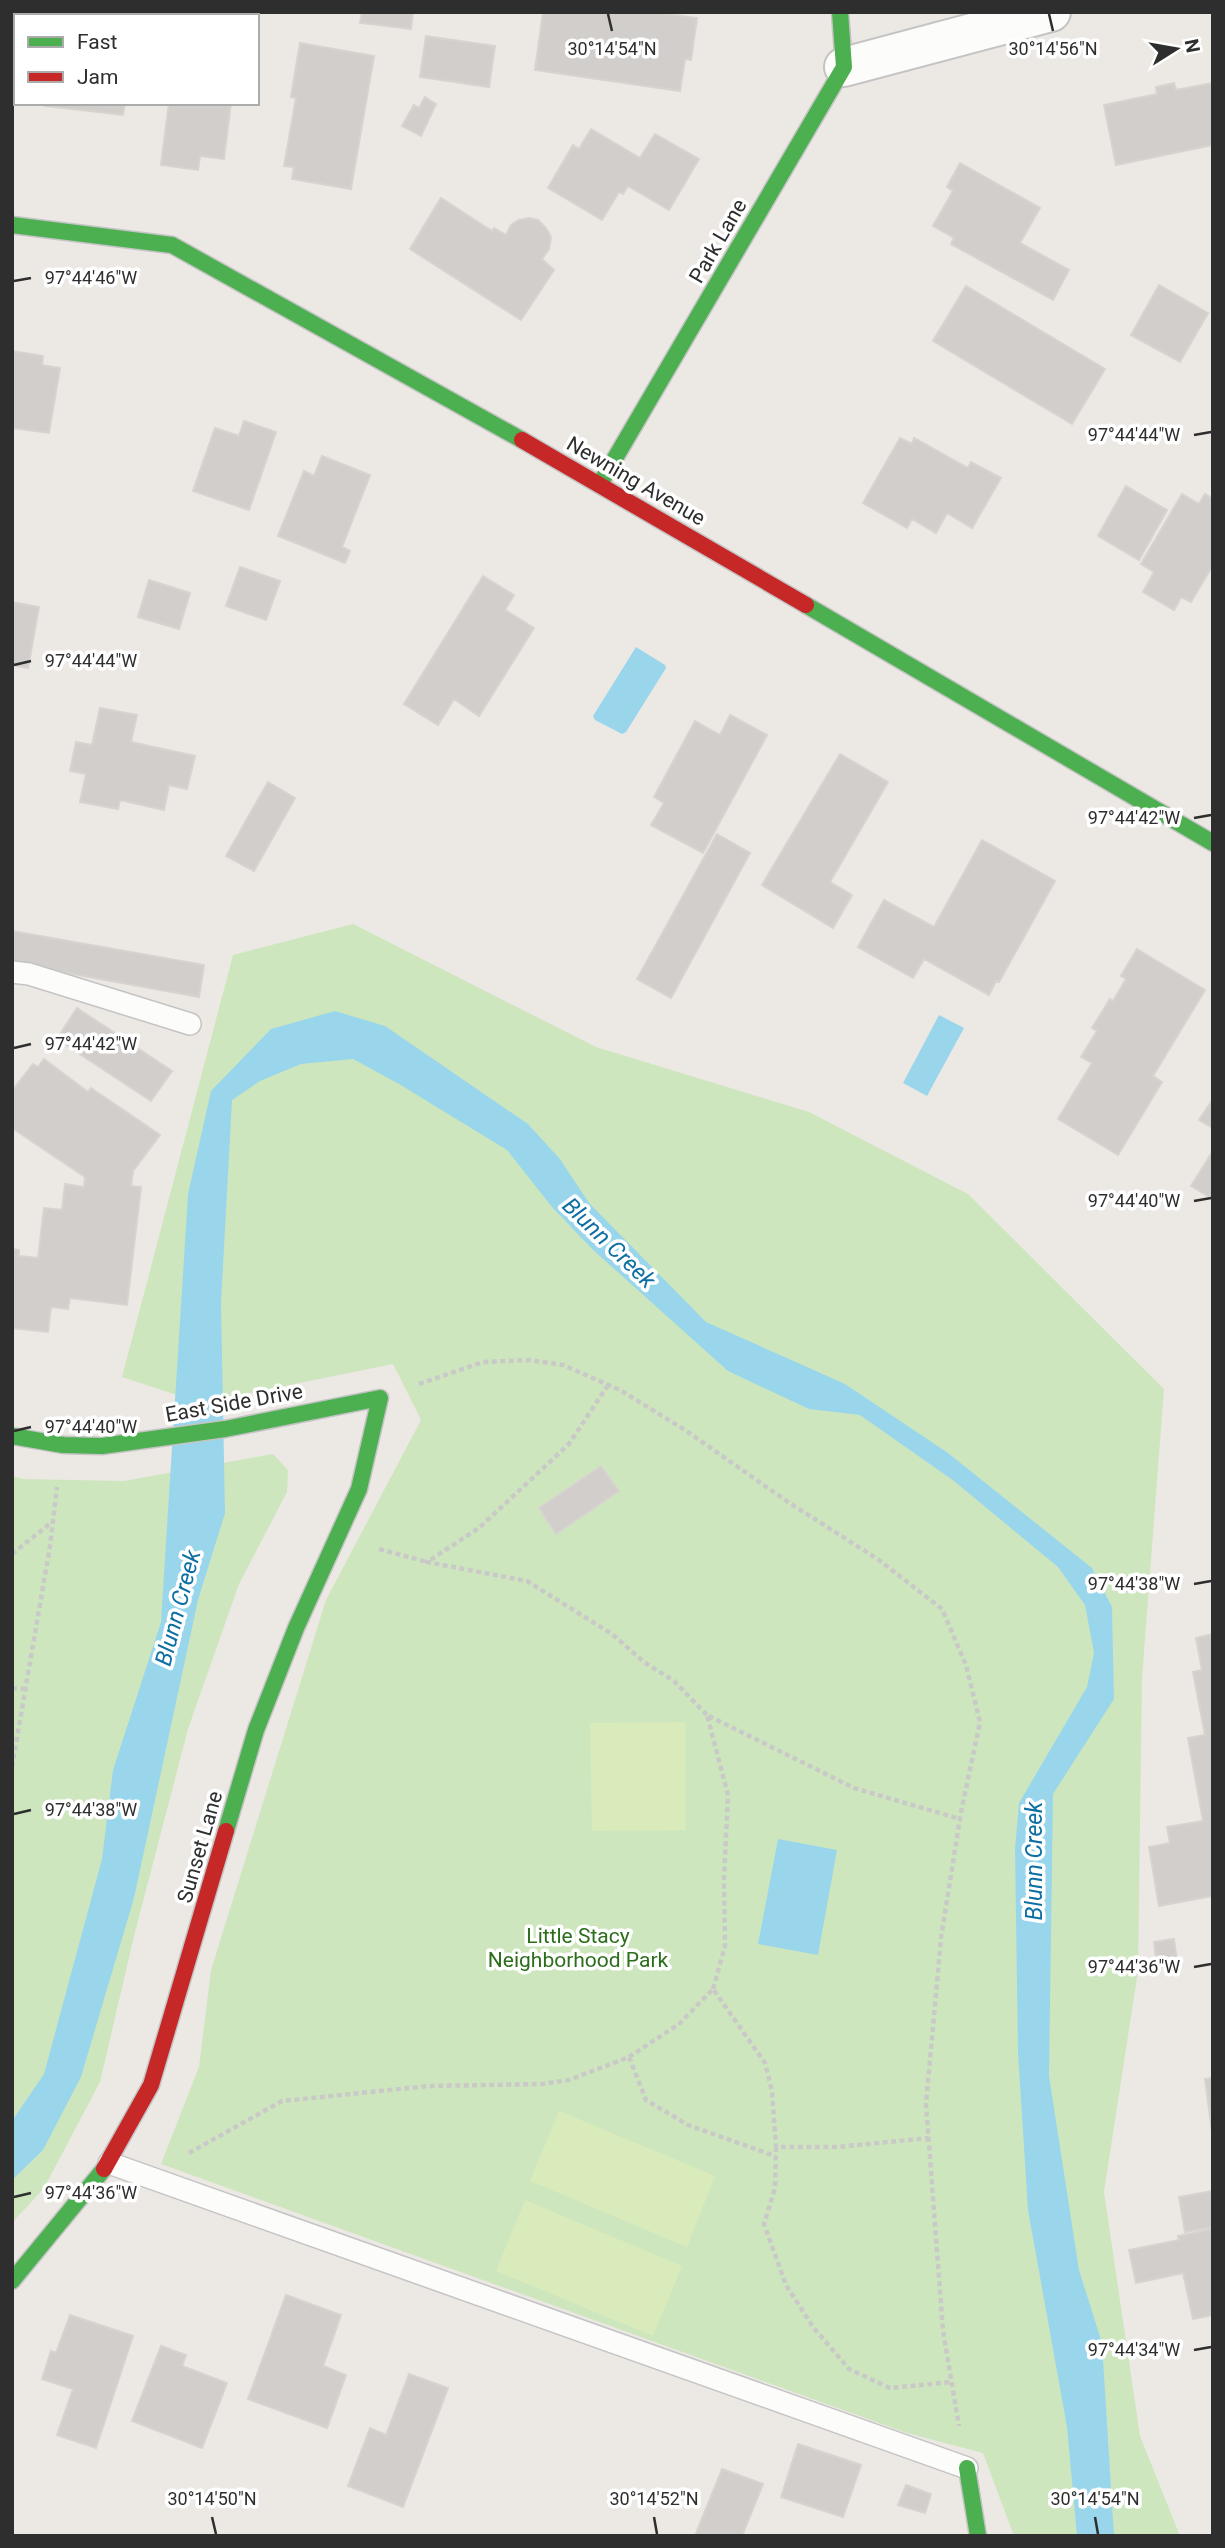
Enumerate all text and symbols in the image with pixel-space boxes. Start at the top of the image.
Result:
legend [14,14,259,105]
north arrow [1141,14,1211,84]
text: Fast [77,30,118,54]
text: N [1180,37,1205,55]
text: 30°14'54"N [567,38,657,59]
text: 30°14'56"N [1008,38,1098,59]
text: Jam [77,65,118,89]
street label: Park Lane [684,195,752,287]
text: 97°44'46"W [45,267,137,288]
text: 97°44'44"W [1088,424,1180,445]
street label: Newning Avenue [563,432,709,530]
text: 97°44'44"W [45,650,137,671]
text: 97°44'42"W [1088,807,1180,828]
text: 97°44'42"W [45,1033,137,1054]
text: 97°44'40"W [1088,1190,1180,1211]
water label: Blunn Creek [557,1192,662,1294]
street label: East Side Drive [163,1379,305,1427]
text: 97°44'40"W [45,1416,137,1437]
water label: Blunn Creek [150,1546,207,1669]
text: 97°44'38"W [1088,1573,1180,1594]
street label: Sunset Lane [173,1788,227,1906]
text: 97°44'38"W [45,1799,137,1820]
water label: Blunn Creek [1021,1801,1048,1920]
park label: Little Stacy Neighborhood Park [488,1924,669,1972]
text: 97°44'36"W [1088,1956,1180,1977]
text: 97°44'36"W [45,2182,137,2203]
text: 97°44'34"W [1088,2339,1180,2360]
text: 30°14'50"N [167,2488,257,2509]
text: 30°14'52"N [609,2488,699,2509]
text: 30°14'54"N [1050,2488,1140,2509]

